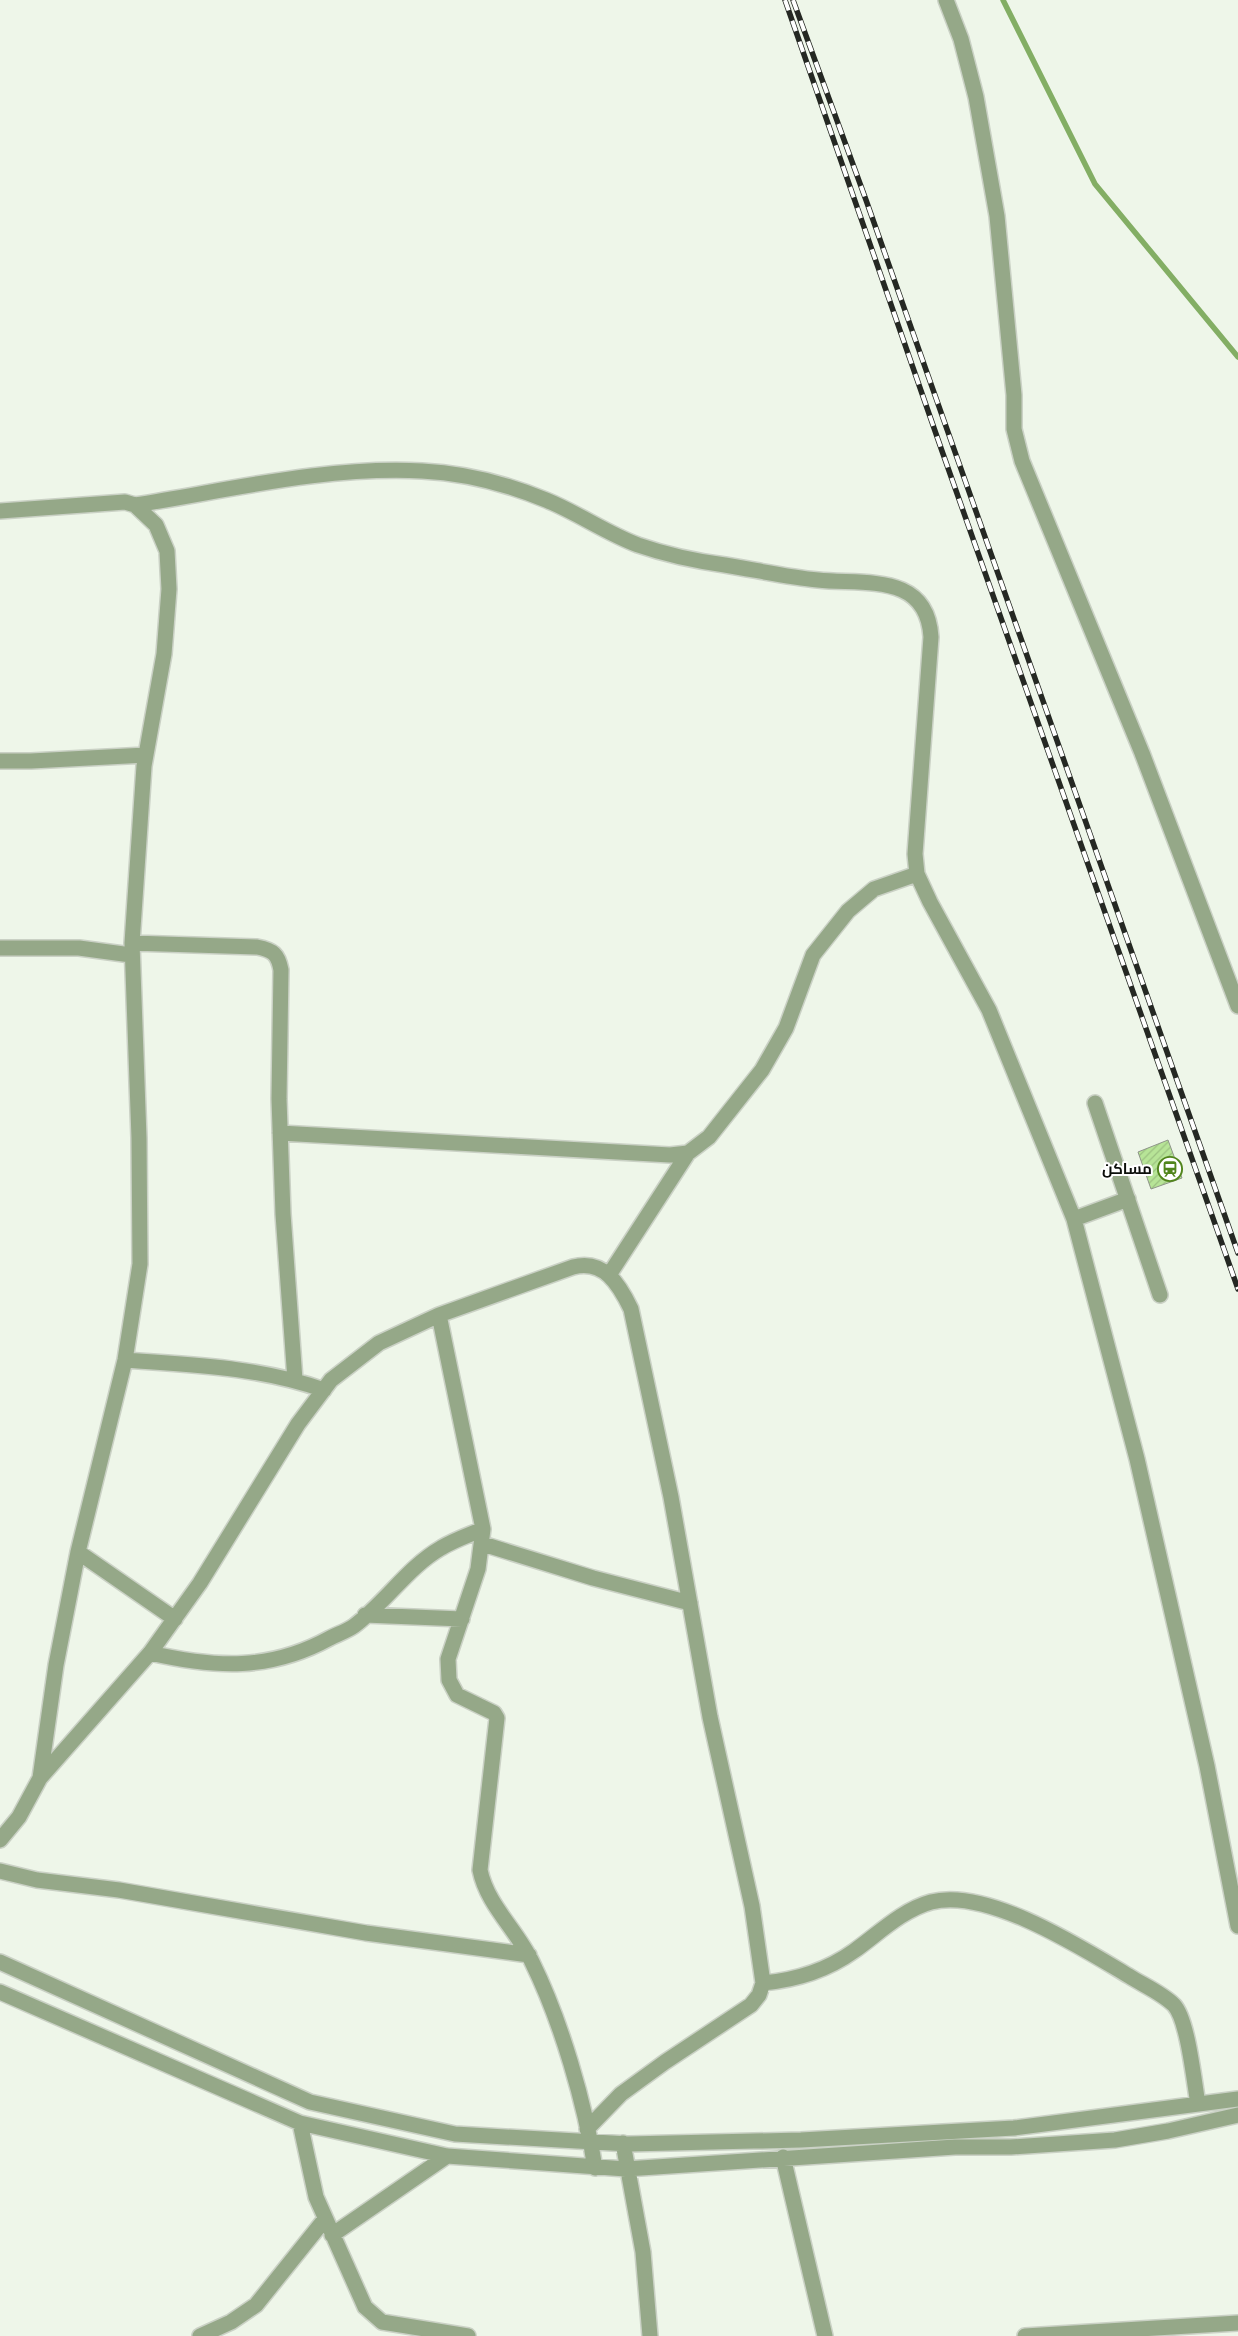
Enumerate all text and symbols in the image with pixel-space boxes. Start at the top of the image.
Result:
station icon: مساكن [1157,1156,1183,1182]
place label: مساكن [1102,1157,1152,1180]

